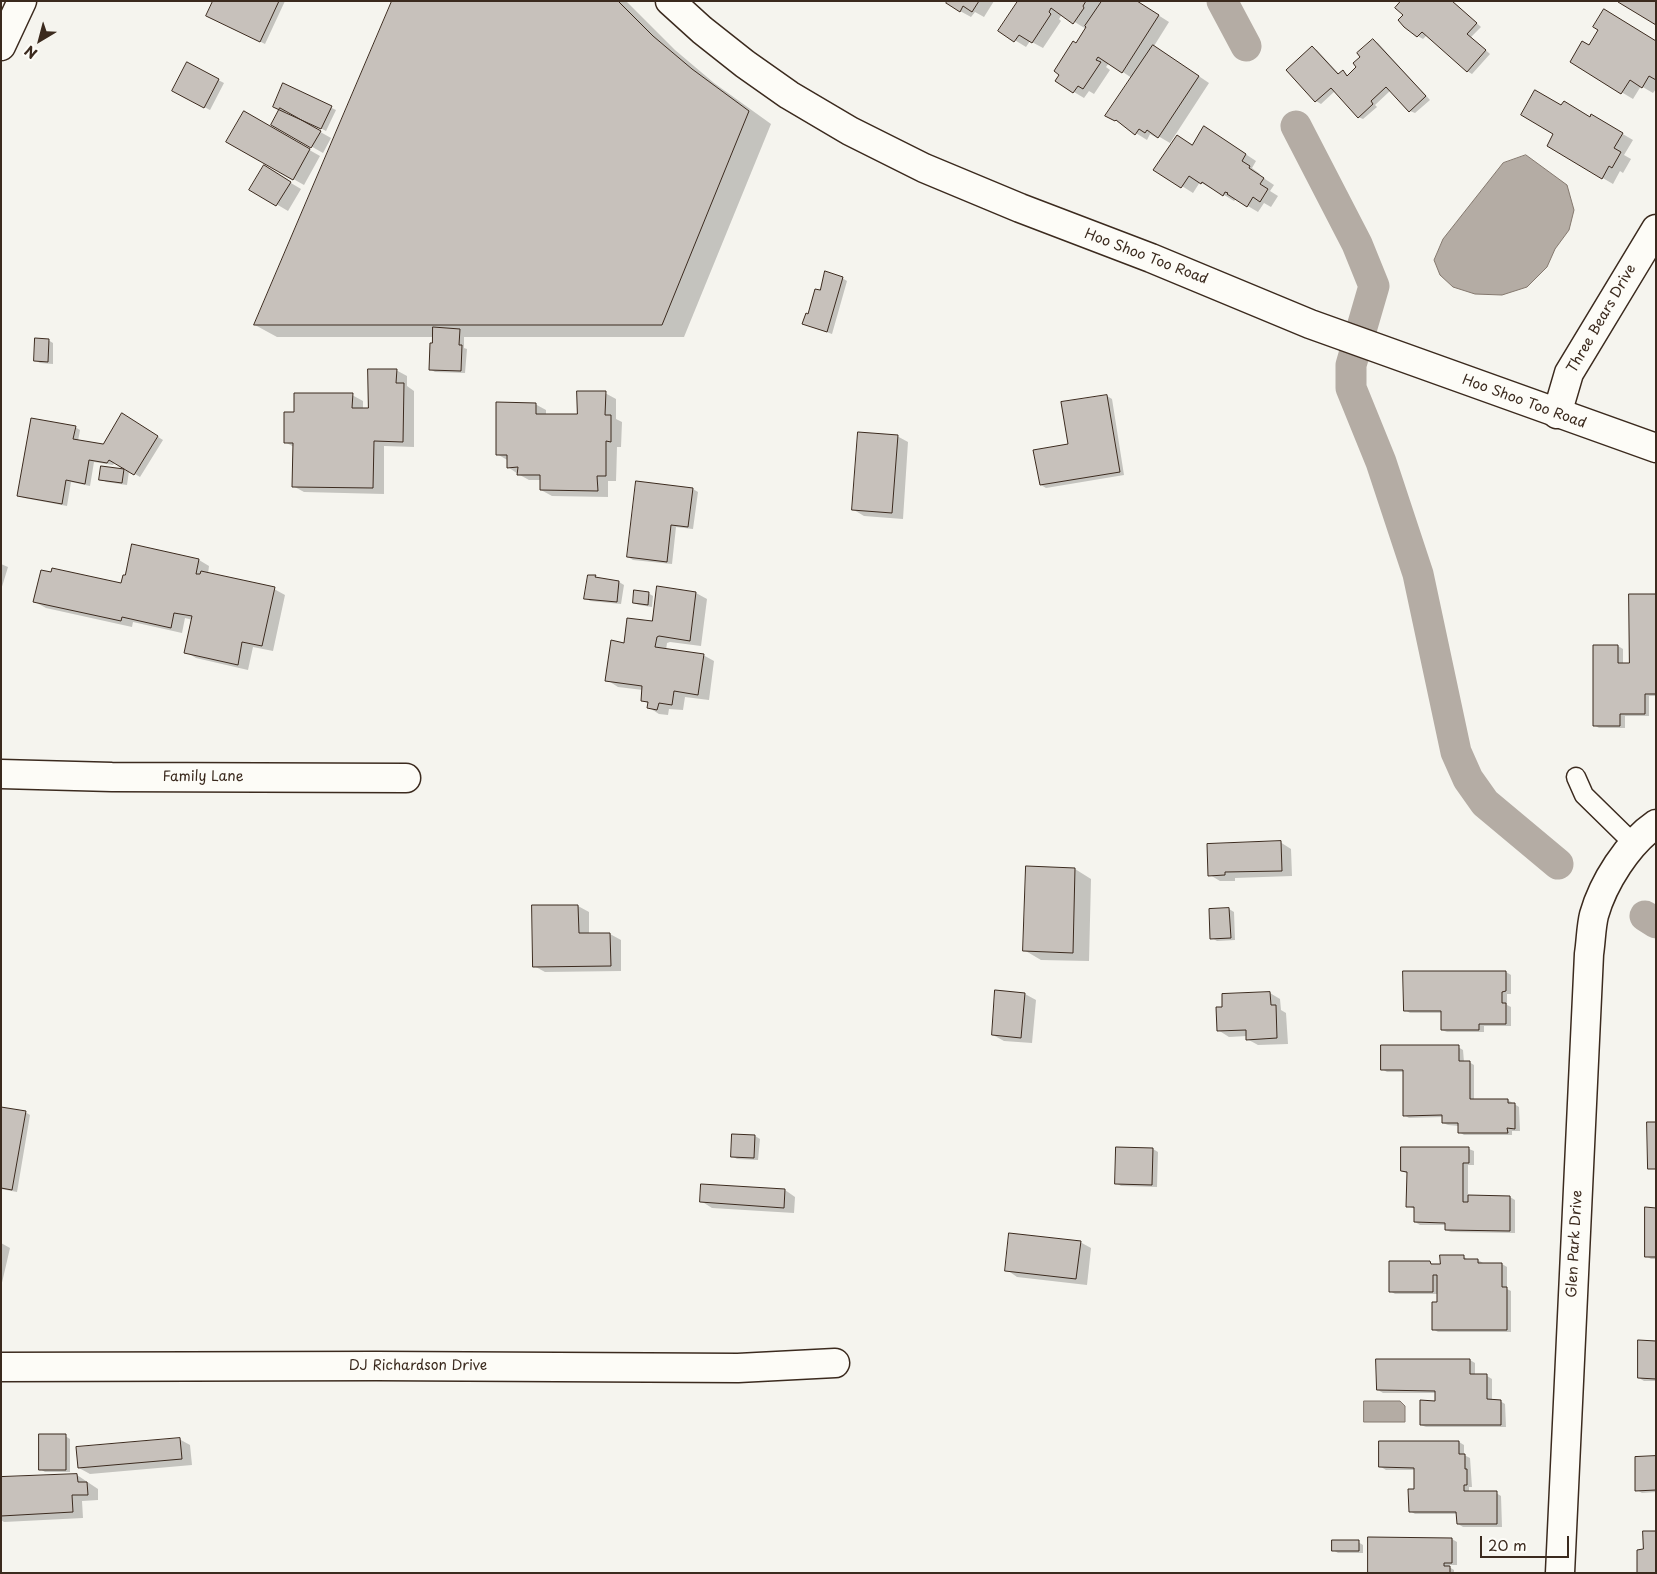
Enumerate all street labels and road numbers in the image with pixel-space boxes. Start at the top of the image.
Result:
street label: Hoo Shoo Too Road [1082,226,1210,288]
street label: Three Bears Drive [1564,262,1640,376]
street label: Hoo Shoo Too Road [1460,372,1588,432]
street label: Family Lane [162,769,244,785]
street label: Glen Park Drive [1564,1190,1586,1298]
street label: DJ Richardson Drive [349,1358,487,1374]

